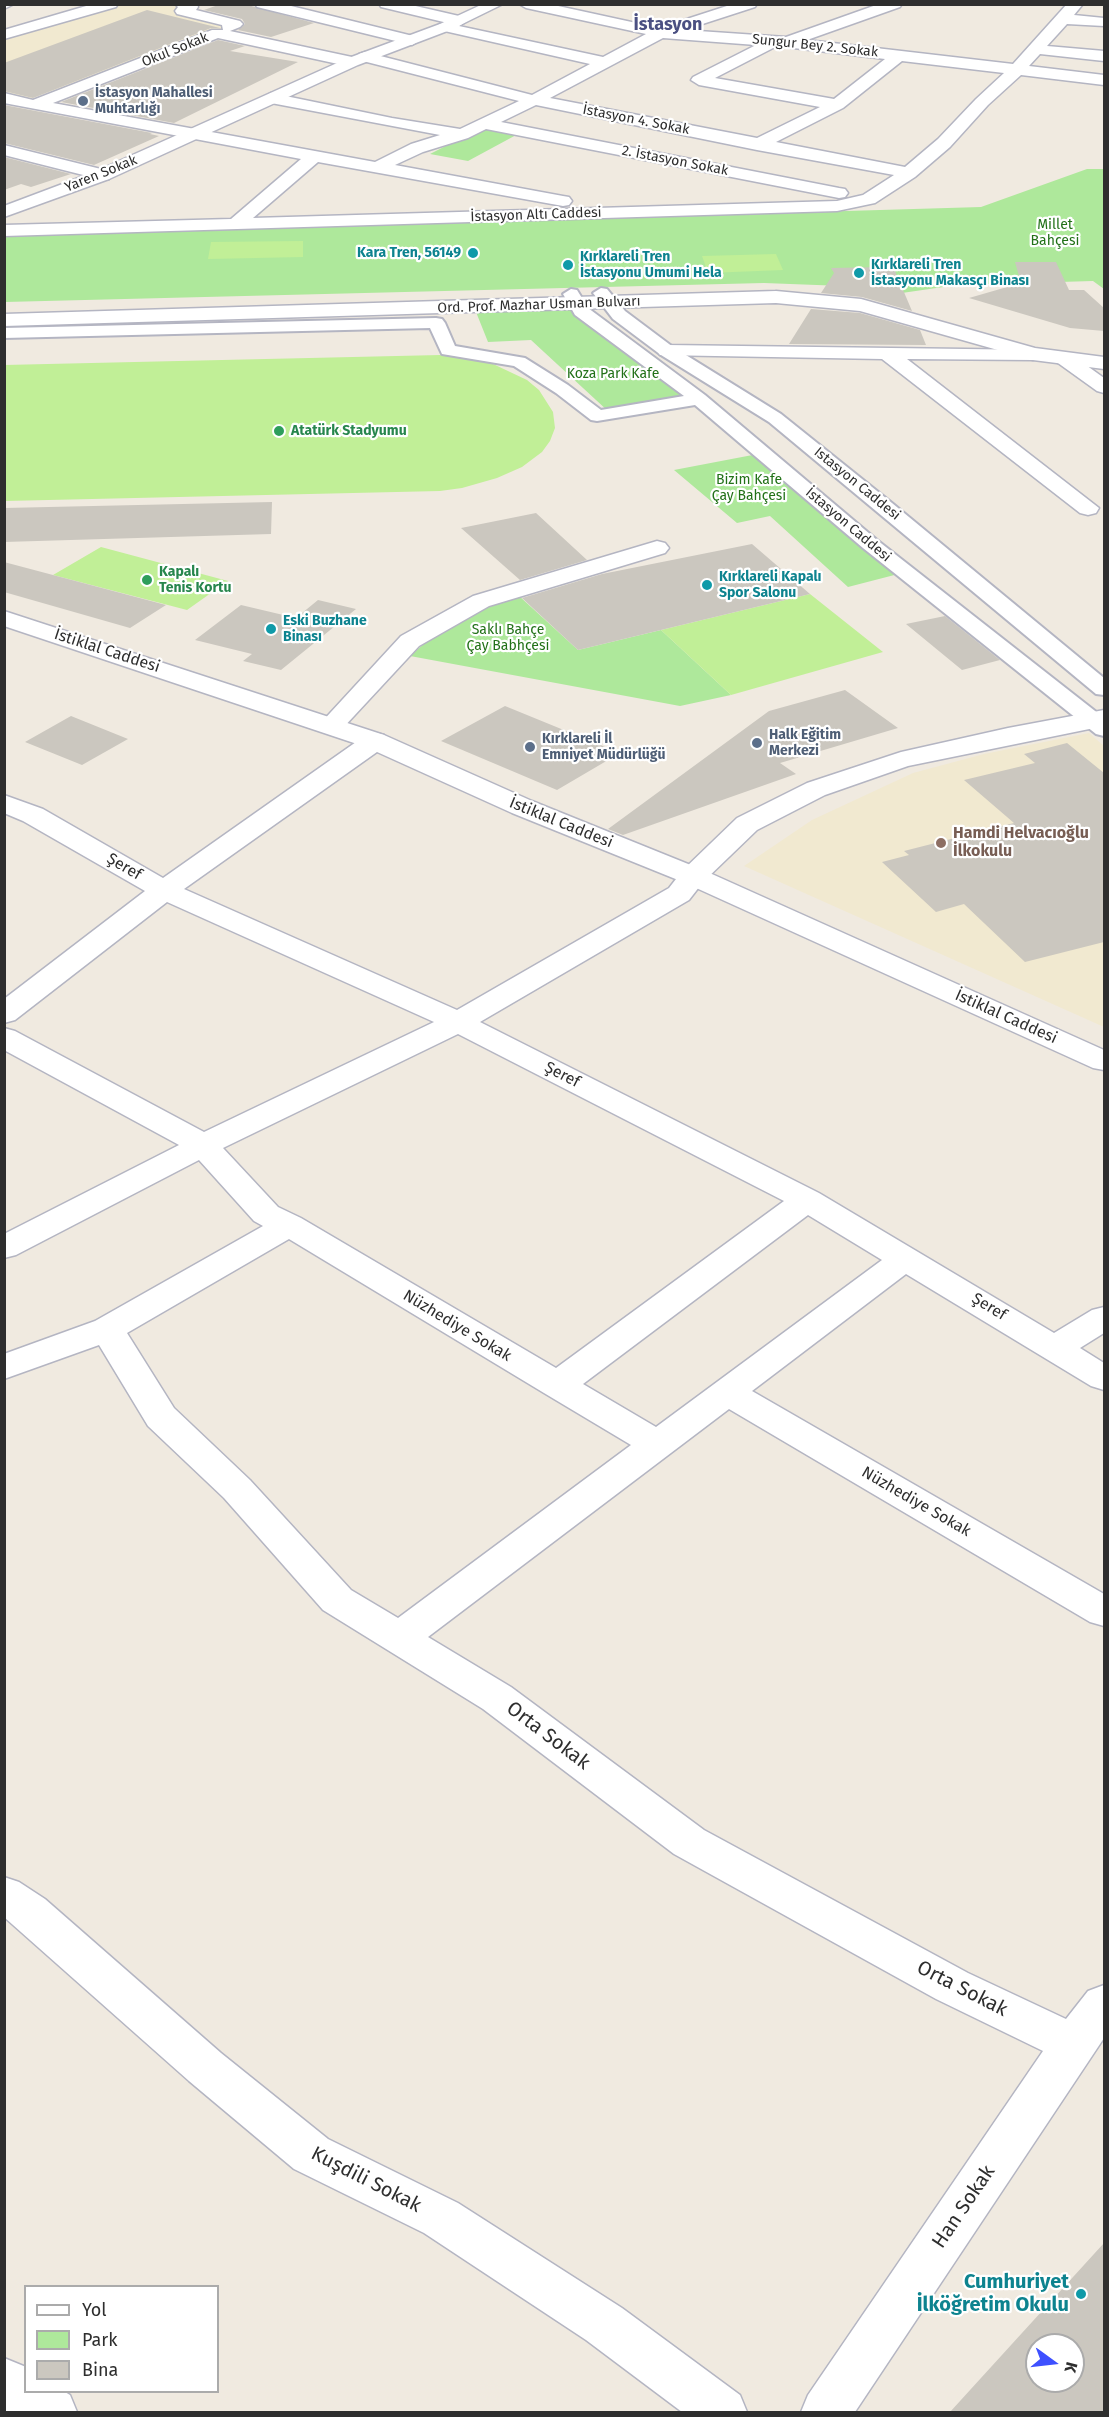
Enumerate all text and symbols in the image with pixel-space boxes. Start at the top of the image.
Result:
district label: İstasyon [634,14,702,36]
street label: Okul Sokak [139,29,211,71]
street label: Sungur Bey 2. Sokak [751,31,879,61]
place label: İstasyon Mahallesi Muhtarlığı [95,85,213,118]
marker: İstasyon Mahallesi Muhtarlığı [76,94,90,108]
street label: İstasyon 4. Sokak [581,101,691,139]
street label: 2. İstasyon Sokak [620,142,730,180]
street label: Yaren Sokak [62,152,140,196]
street label: İstasyon Altı Caddesi [470,204,602,226]
park label: Millet Bahçesi [1031,217,1079,250]
place label: Kara Tren, 56149 [357,245,461,261]
marker: Kara Tren, 56149 [466,246,480,260]
place label: Kırklareli Tren İstasyonu Umumi Hela [580,249,722,282]
place label: Kırklareli Tren İstasyonu Makasçı Binası [871,257,1029,290]
marker: Kırklareli Tren İstasyonu Umumi Hela [561,258,575,272]
marker: Kırklareli Tren İstasyonu Makasçı Binası [852,266,866,280]
street label: Ord. Prof. Mazhar Usman Bulvarı [437,293,641,317]
park label: Koza Park Kafe [567,366,659,382]
place label: Atatürk Stadyumu [291,423,407,439]
marker: Atatürk Stadyumu [272,424,286,438]
street label: Istasyon Caddesi [810,444,904,524]
park label: Bizim Kafe Çay Bahçesi [712,472,786,504]
street label: İstasyon Caddesi [802,484,894,566]
place label: Kapalı Tenis Kortu [159,564,231,596]
place label: Kırklareli Kapalı Spor Salonu [719,569,822,602]
marker: Kapalı Tenis Kortu [140,573,154,587]
marker: Kırklareli Kapalı Spor Salonu [700,578,714,592]
place label: Eski Buzhane Binası [283,613,367,646]
marker: Eski Buzhane Binası [264,622,278,636]
park label: Saklı Bahçe Çay Babhçesi [467,622,549,654]
street label: İstiklal Caddesi [52,625,162,677]
place label: Halk Eğitim Merkezi [769,727,841,760]
place label: Kırklareli İl Emniyet Müdürlüğü [542,731,665,764]
marker: Halk Eğitim Merkezi [750,736,764,750]
marker: Kırklareli İl Emniyet Müdürlüğü [523,740,537,754]
street label: İstiklal Caddesi [506,793,616,853]
place label: Hamdi Helvacıoğlu İlkokulu [953,824,1089,862]
marker: Hamdi Helvacıoğlu İlkokulu [934,836,948,850]
street label: Şeref [103,849,145,885]
street label: İstiklal Caddesi [952,986,1060,1048]
street label: Şeref [541,1058,583,1092]
street label: Nüzhediye Sokak [399,1286,515,1366]
street label: Şeref [968,1289,1010,1325]
street label: Nüzhediye Sokak [858,1463,974,1541]
street label: Orta Sokak [501,1697,595,1775]
street label: Orta Sokak [913,1956,1011,2022]
street label: Kuşdili Sokak [307,2142,425,2218]
street label: Han Sokak [927,2161,1001,2253]
place label: Cumhuriyet İlköğretim Okulu [917,2270,1069,2317]
legend [24,2285,219,2393]
marker: Cumhuriyet İlköğretim Okulu [1074,2287,1088,2301]
text: Yol [82,2299,107,2321]
text: Park [82,2329,117,2351]
north arrow [1025,2333,1085,2393]
text: Bina [82,2359,118,2381]
text: K [1060,2360,1081,2375]

